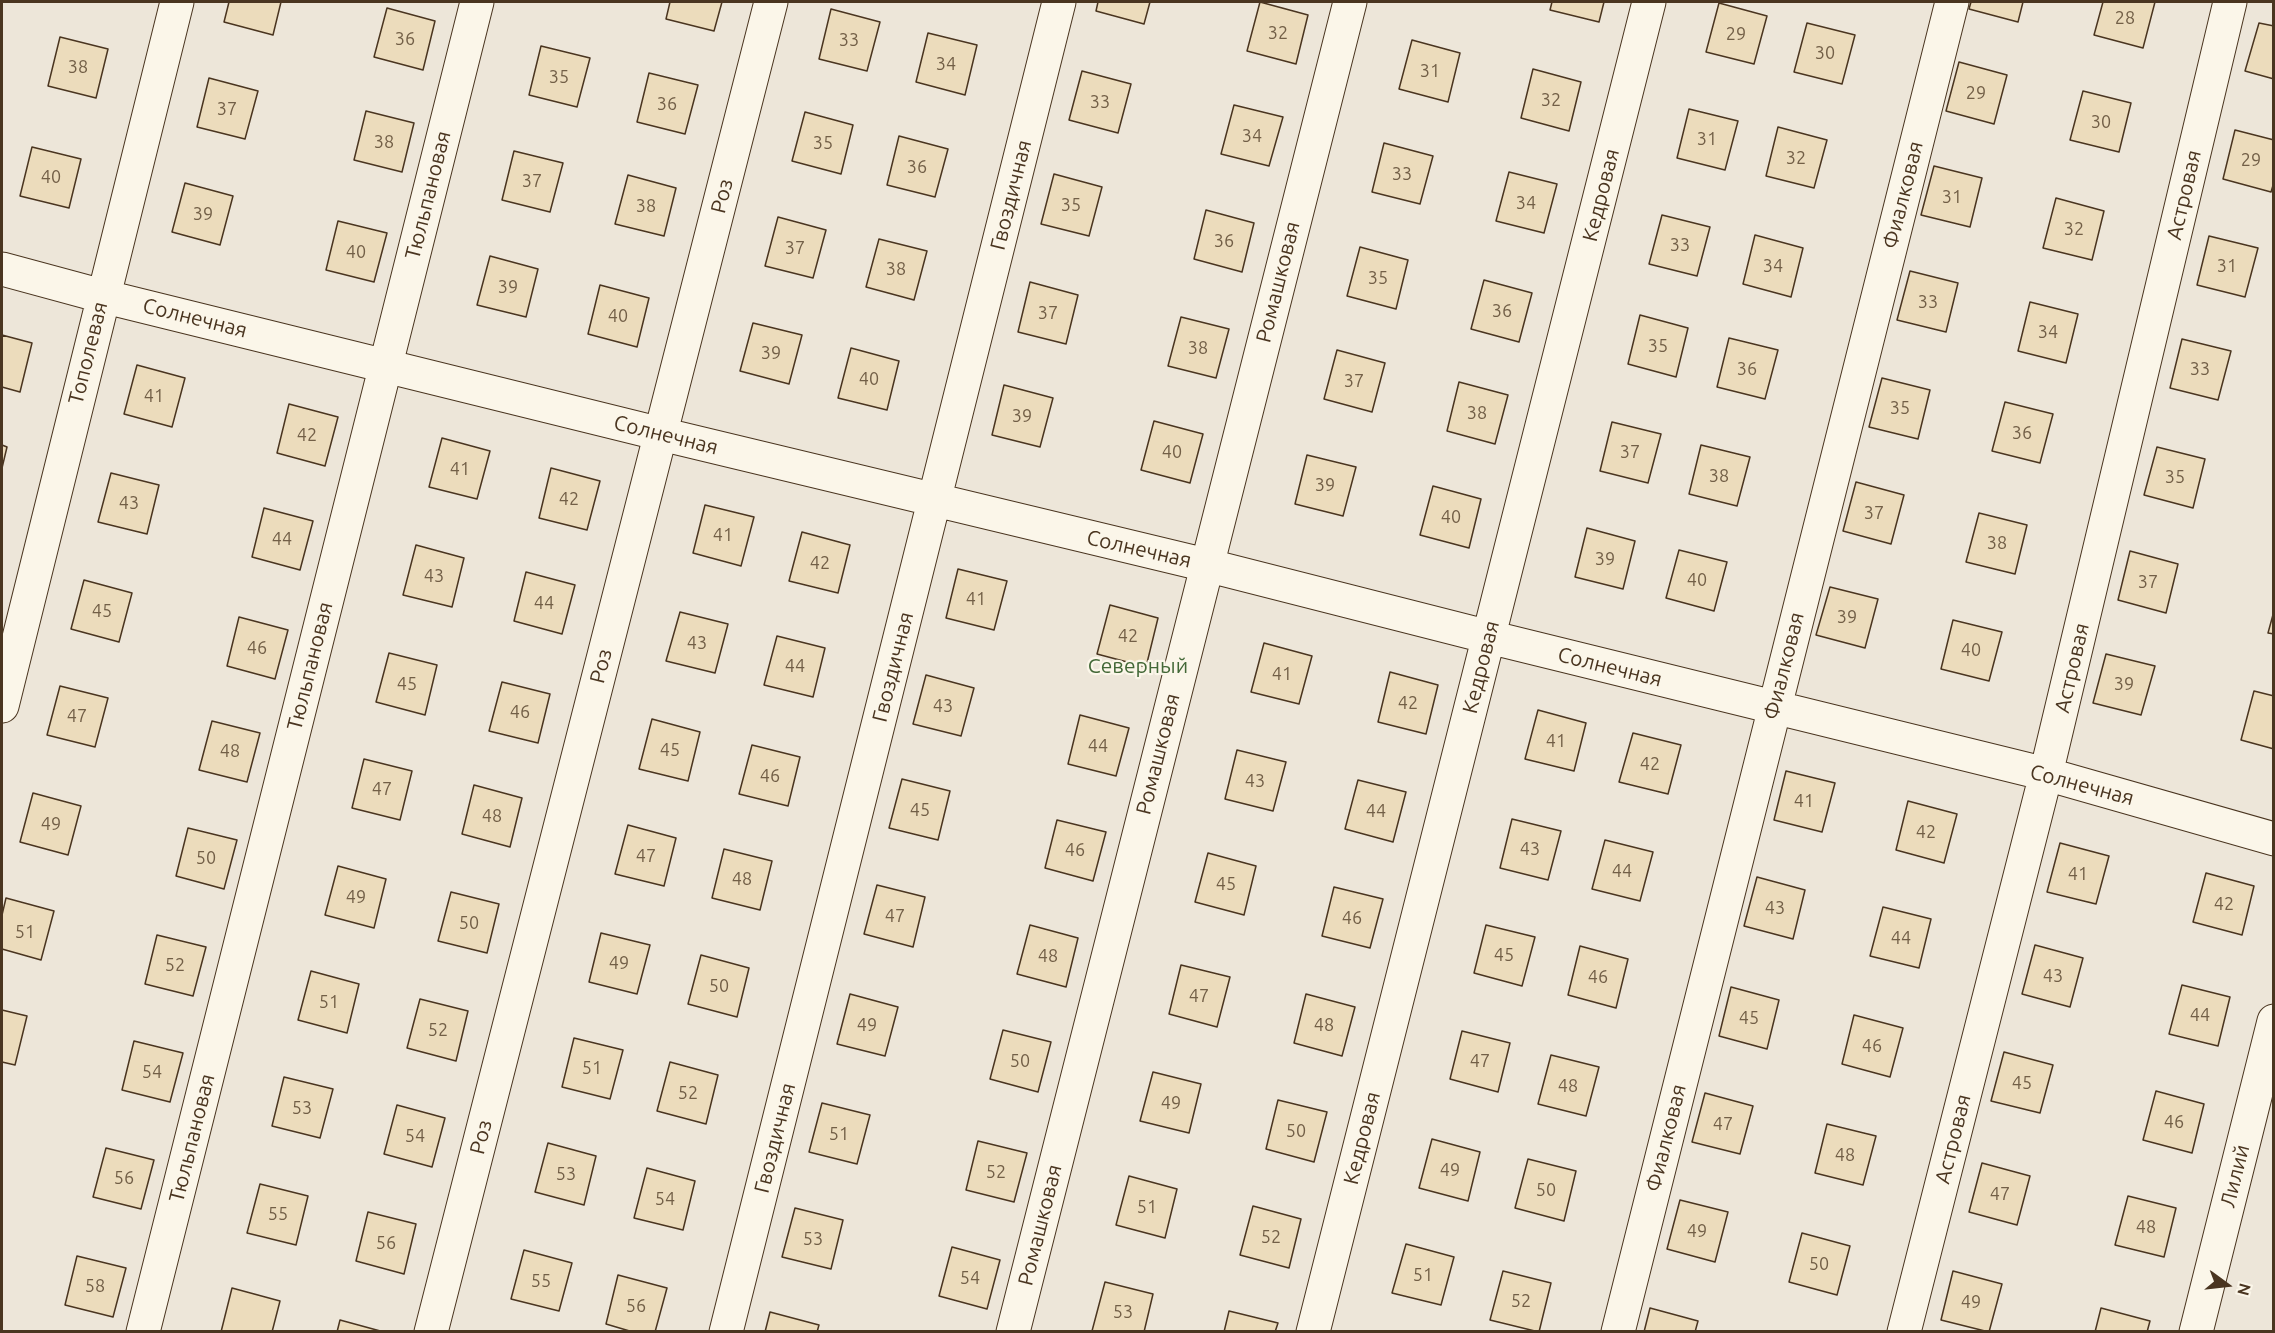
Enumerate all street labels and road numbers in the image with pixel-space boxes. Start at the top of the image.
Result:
street label: Тюльпановая [400,128,456,262]
street label: Гвоздичная [985,137,1037,253]
street label: Фиалковая [1877,139,1929,251]
street label: Кедровая [1577,146,1625,244]
street label: Астровая [2161,148,2207,242]
street label: Роз [706,176,738,216]
street label: Ромашковая [1251,219,1305,345]
street label: Солнечная [140,293,250,343]
street label: Тополевая [63,299,113,407]
street label: Солнечная [611,410,721,460]
street label: Солнечная [1084,525,1194,573]
street label: Тюльпановая [282,599,338,733]
street label: Гвоздичная [867,609,919,725]
street label: Фиалковая [1758,610,1810,722]
street label: Кедровая [1457,618,1505,716]
street label: Астровая [2049,621,2095,715]
street label: Солнечная [1555,642,1665,692]
street label: Роз [585,646,617,686]
street label: Ромашковая [1131,691,1185,817]
street label: Солнечная [2027,759,2137,811]
street label: Тюльпановая [164,1071,220,1205]
street label: Гвоздичная [749,1080,801,1196]
street label: Фиалковая [1640,1082,1692,1194]
street label: Кедровая [1338,1089,1386,1187]
street label: Астровая [1930,1092,1976,1186]
street label: Роз [465,1117,497,1157]
street label: Лилий [2215,1142,2255,1210]
street label: Ромашковая [1013,1162,1067,1288]

